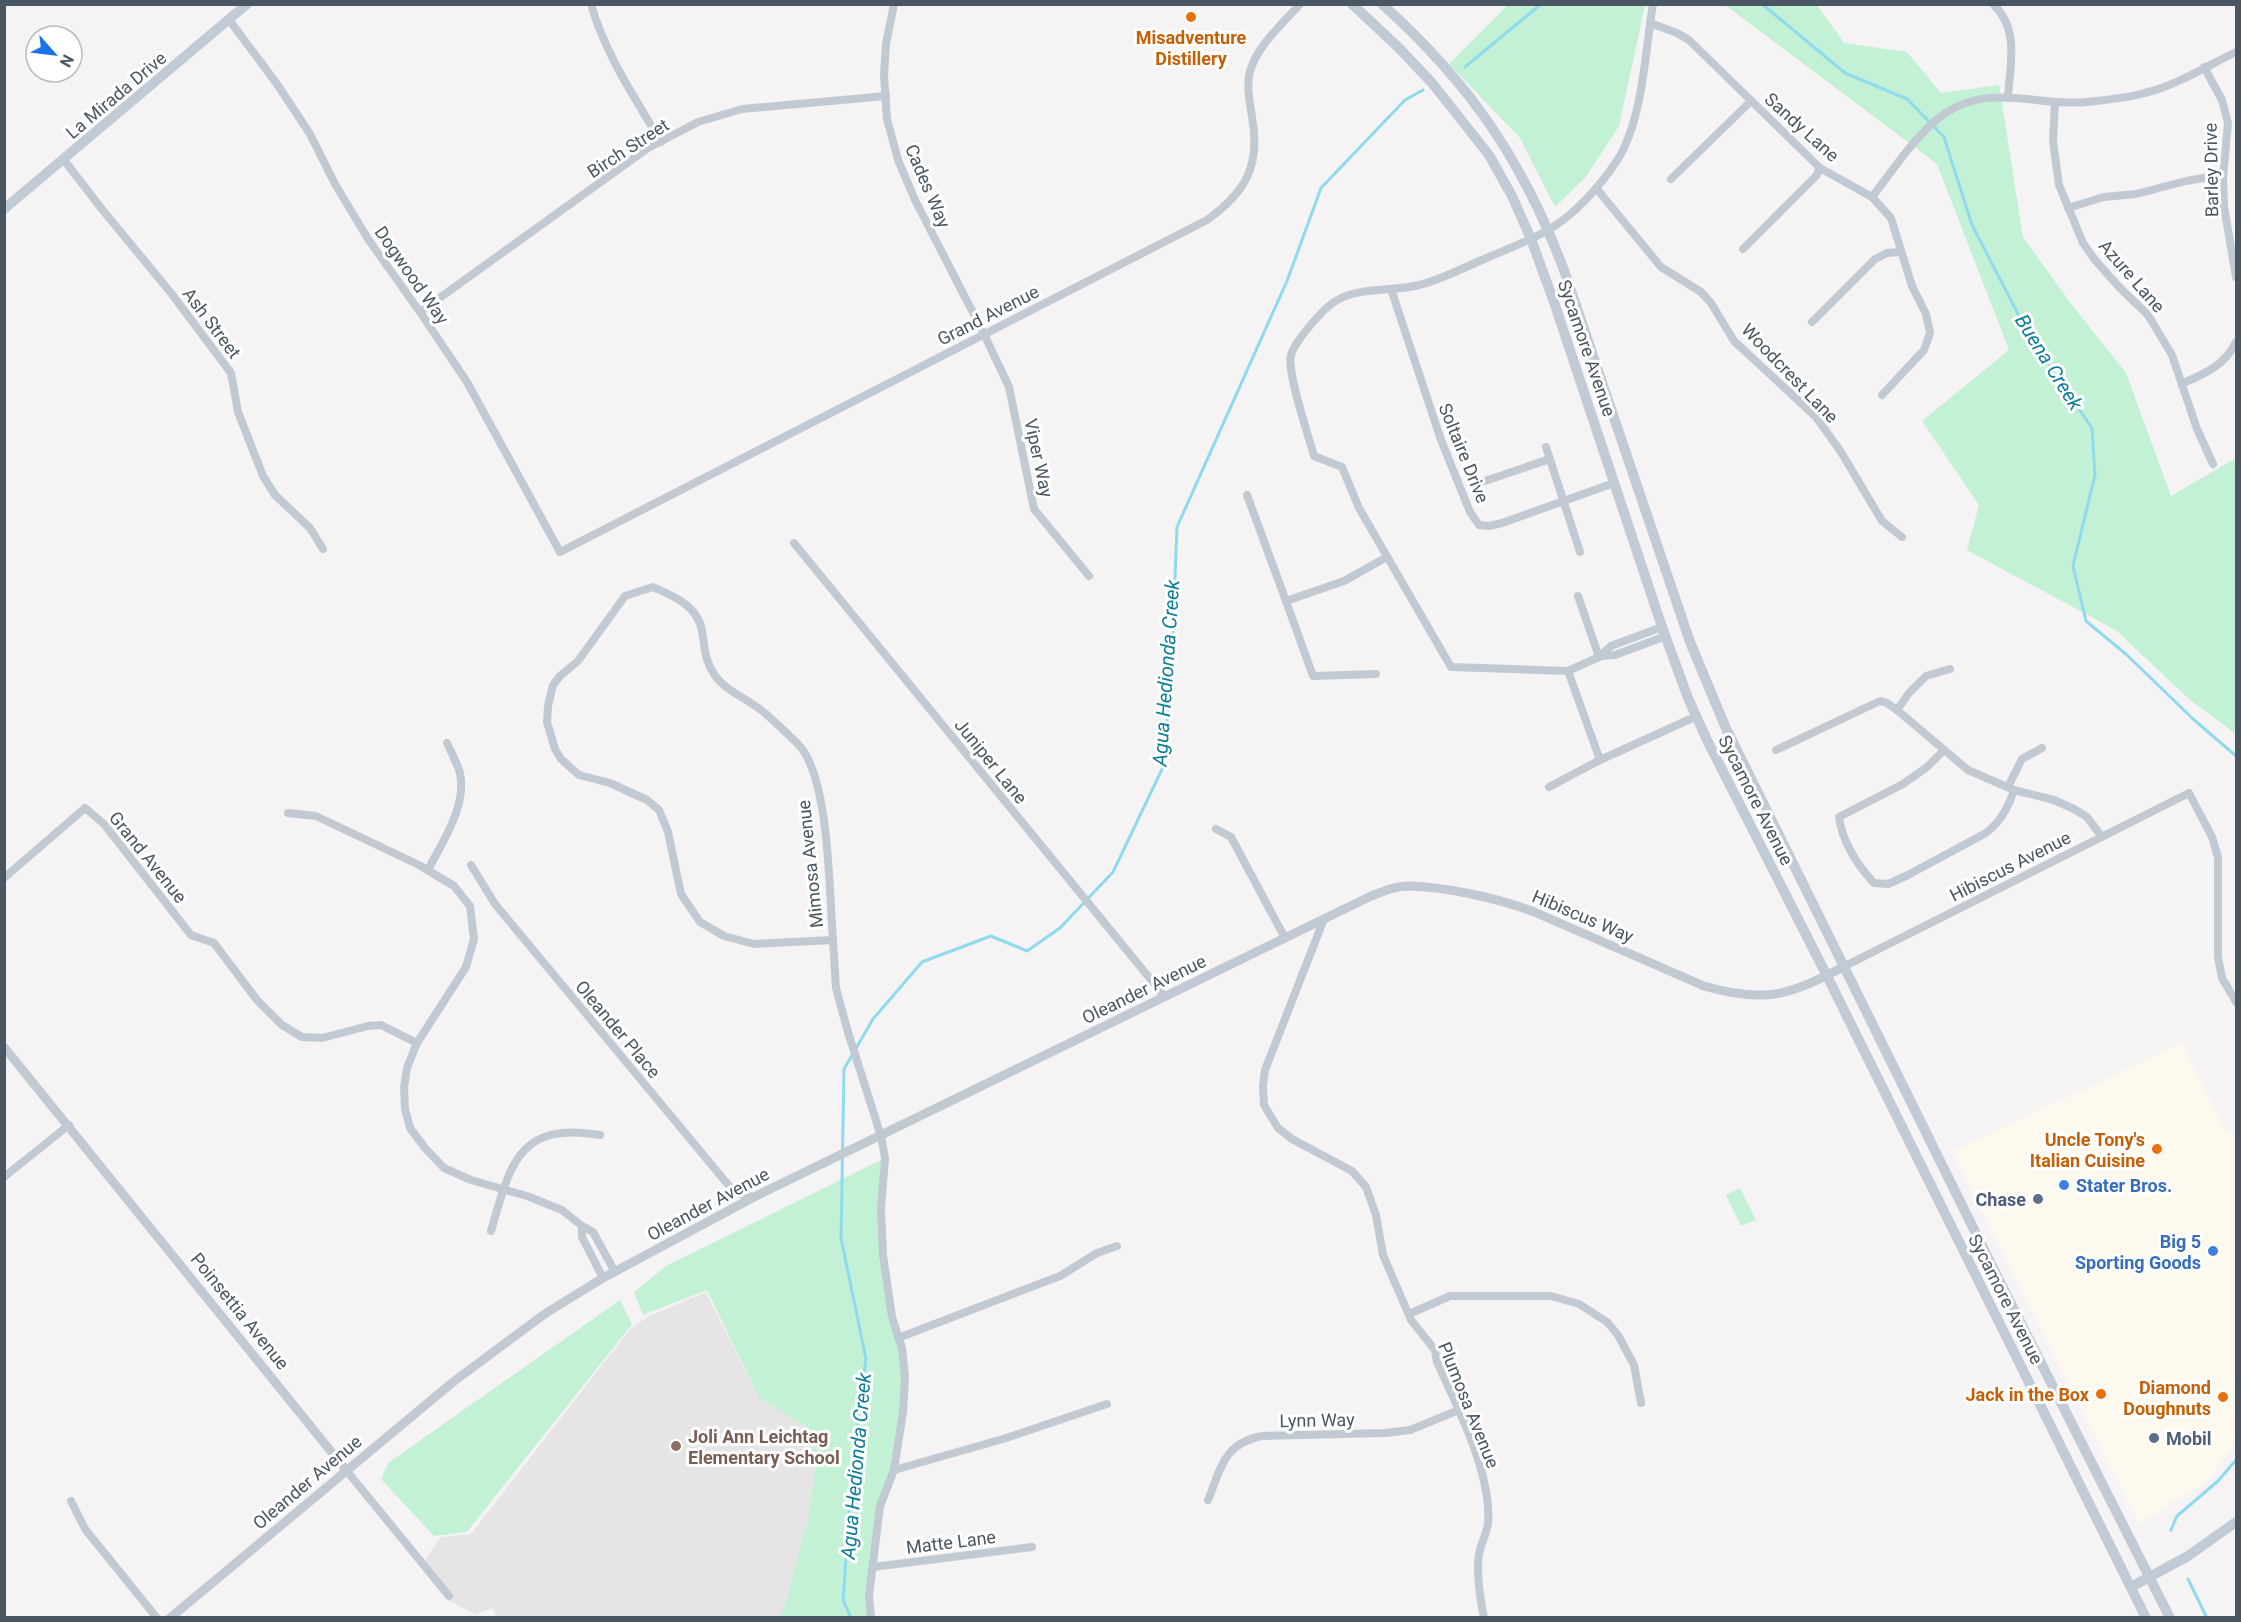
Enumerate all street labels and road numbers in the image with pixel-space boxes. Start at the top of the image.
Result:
street label: La Mirada Drive [62,47,170,143]
street label: Sandy Lane [1761,88,1843,166]
street label: Birch Street [583,114,673,182]
street label: Barley Drive [2200,123,2222,217]
street label: Cades Way [901,141,955,231]
street label: Dogwood Way [370,222,454,328]
street label: Azure Lane [2095,235,2169,317]
street label: Sycamore Avenue [1554,277,1620,419]
street label: Grand Avenue [934,280,1042,350]
street label: Ash Street [179,284,245,363]
street label: Woodcrest Lane [1737,319,1843,427]
street label: Soltaire Drive [1434,400,1494,506]
street label: Viper Way [1020,417,1058,500]
street label: Juniper Lane [950,714,1032,808]
street label: Sycamore Avenue [1714,731,1798,869]
street label: Mimosa Avenue [793,799,827,929]
street label: Grand Avenue [105,807,191,907]
street label: Hibiscus Avenue [1946,826,2074,906]
street label: Hibiscus Way [1529,885,1637,947]
street label: Oleander Avenue [1079,950,1209,1028]
street label: Oleander Place [571,976,665,1082]
street label: Oleander Avenue [643,1163,773,1245]
street label: Sycamore Avenue [1964,1230,2048,1368]
street label: Poinsettia Avenue [187,1248,293,1374]
street label: Plumosa Avenue [1434,1339,1504,1471]
street label: Lynn Way [1279,1409,1355,1431]
street label: Oleander Avenue [248,1431,366,1533]
street label: Matte Lane [905,1526,997,1558]

